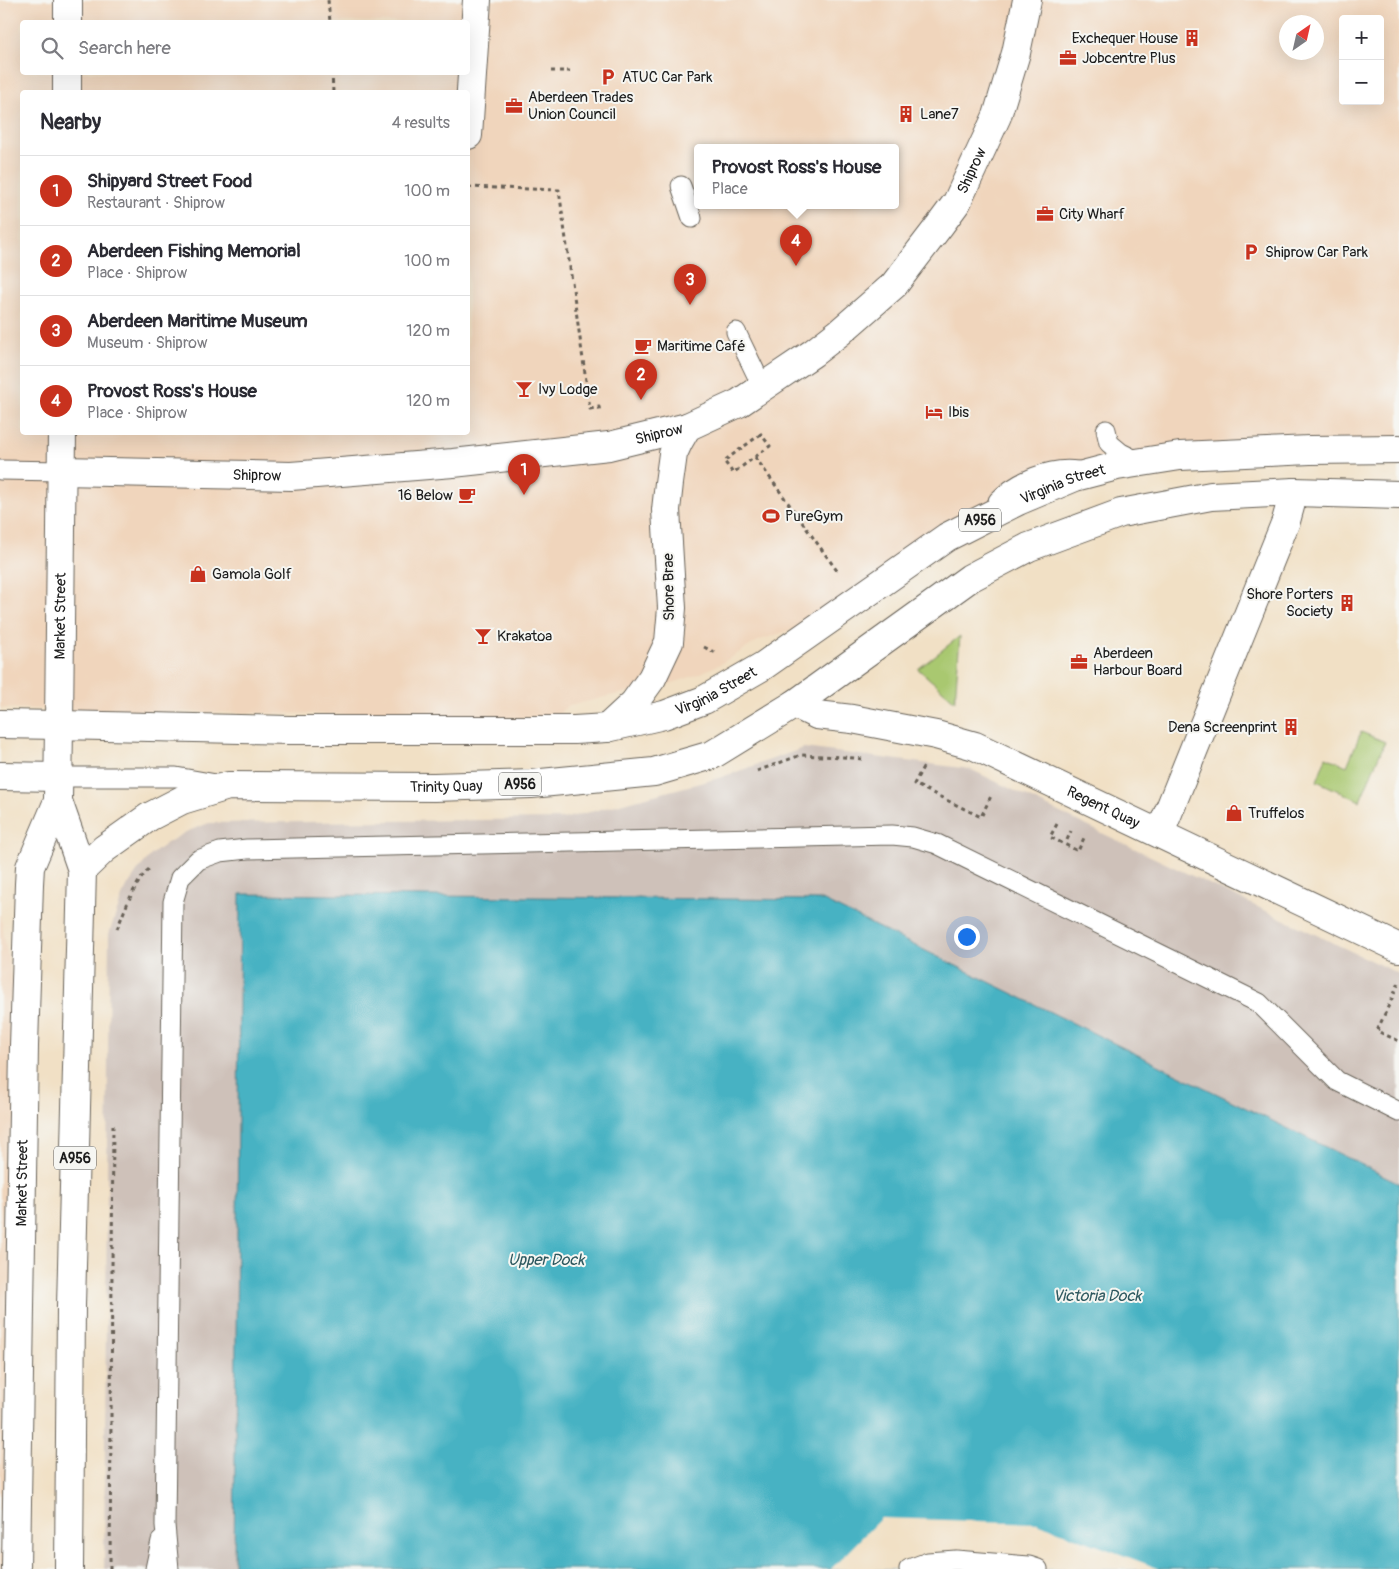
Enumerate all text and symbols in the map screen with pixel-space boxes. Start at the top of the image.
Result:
north arrow [1279,15,1324,60]
map controls [1339,15,1384,105]
button: + [1339,15,1384,60]
search box [20,20,470,75]
building icon: Exchequer House [1182,28,1202,48]
place label: Exchequer House [1072,29,1179,48]
icon: search [38,34,66,62]
text: Search here [78,36,171,60]
office icon: Jobcentre Plus [1058,48,1078,68]
place label: Jobcentre Plus [1082,49,1176,68]
button: − [1339,60,1384,105]
parking icon: ATUC Car Park [598,67,618,87]
place label: ATUC Car Park [622,68,713,87]
place label: Aberdeen Trades Union Council [528,88,633,124]
office icon: Aberdeen Trades Union Council [504,96,524,116]
building icon: Lane7 [896,104,916,124]
place label: Lane7 [920,105,959,124]
text: Nearby [40,109,101,136]
text: 4 results [392,113,450,133]
popup [694,144,899,209]
street label: Shiprow [953,144,991,197]
text: Provost Ross's House [712,155,881,179]
text: Shipyard Street Food [87,169,252,193]
text: Place [712,179,748,199]
text: 1 [53,181,59,201]
text: 100 m [404,181,450,201]
text: Restaurant · Shiprow [87,193,225,213]
office icon: City Wharf [1035,204,1055,224]
place label: City Wharf [1059,205,1125,224]
pin: 4 [780,225,812,266]
text: Aberdeen Fishing Memorial [87,239,301,263]
parking icon: Shiprow Car Park [1241,242,1261,262]
place label: Shiprow Car Park [1265,243,1369,262]
text: 2 [52,251,60,271]
text: 100 m [404,251,450,271]
text: Place · Shiprow [87,263,187,283]
pin: 3 [674,264,706,305]
text: Aberdeen Maritime Museum [87,309,308,333]
text: 3 [52,321,60,341]
text: 120 m [406,321,450,341]
text: Museum · Shiprow [87,333,208,353]
cafe icon: Maritime Café [633,336,653,356]
place label: Maritime Café [657,337,745,356]
pin: 2 [625,359,657,400]
text: Provost Ross's House [87,379,257,403]
bar icon: Ivy Lodge [514,379,534,399]
place label: Ivy Lodge [538,380,598,399]
text: 4 [51,391,61,411]
text: 120 m [406,391,450,411]
hotel icon: Ibis [924,402,944,422]
text: Place · Shiprow [87,403,187,423]
place label: Ibis [948,403,969,422]
street label: Shiprow [633,419,685,449]
pin: 1 [508,454,540,495]
street label: Virginia Street [1017,460,1108,508]
street label: Shiprow [232,465,282,485]
cafe icon: 16 Below [457,485,477,505]
place label: 16 Below [398,486,453,505]
sports icon: PureGym [761,506,781,526]
place label: PureGym [785,507,843,526]
road number: A956 [959,508,1001,532]
street label: Shore Brae [659,552,679,621]
shop icon: Gamola Golf [188,564,208,584]
place label: Gamola Golf [212,565,292,584]
street label: Market Street [50,572,70,660]
place label: Shore Porters Society [1246,585,1334,621]
building icon: Shore Porters Society [1337,593,1357,613]
bar icon: Krakatoa [473,626,493,646]
place label: Krakatoa [497,627,552,646]
place label: Aberdeen Harbour Board [1093,644,1182,680]
office icon: Aberdeen Harbour Board [1069,652,1089,672]
street label: Virginia Street [672,662,761,719]
building icon: Dena Screenprint [1281,717,1301,737]
place label: Dena Screenprint [1168,718,1278,737]
road number: A956 [499,772,541,796]
street label: Trinity Quay [410,776,483,797]
street label: Regent Quay [1064,782,1143,833]
shop icon: Truffelos [1224,803,1244,823]
place label: Truffelos [1248,804,1305,823]
your location [954,924,980,950]
street label: Market Street [12,1139,32,1227]
road number: A956 [54,1146,96,1170]
water label: Upper Dock [508,1250,585,1270]
water label: Victoria Dock [1053,1286,1143,1306]

